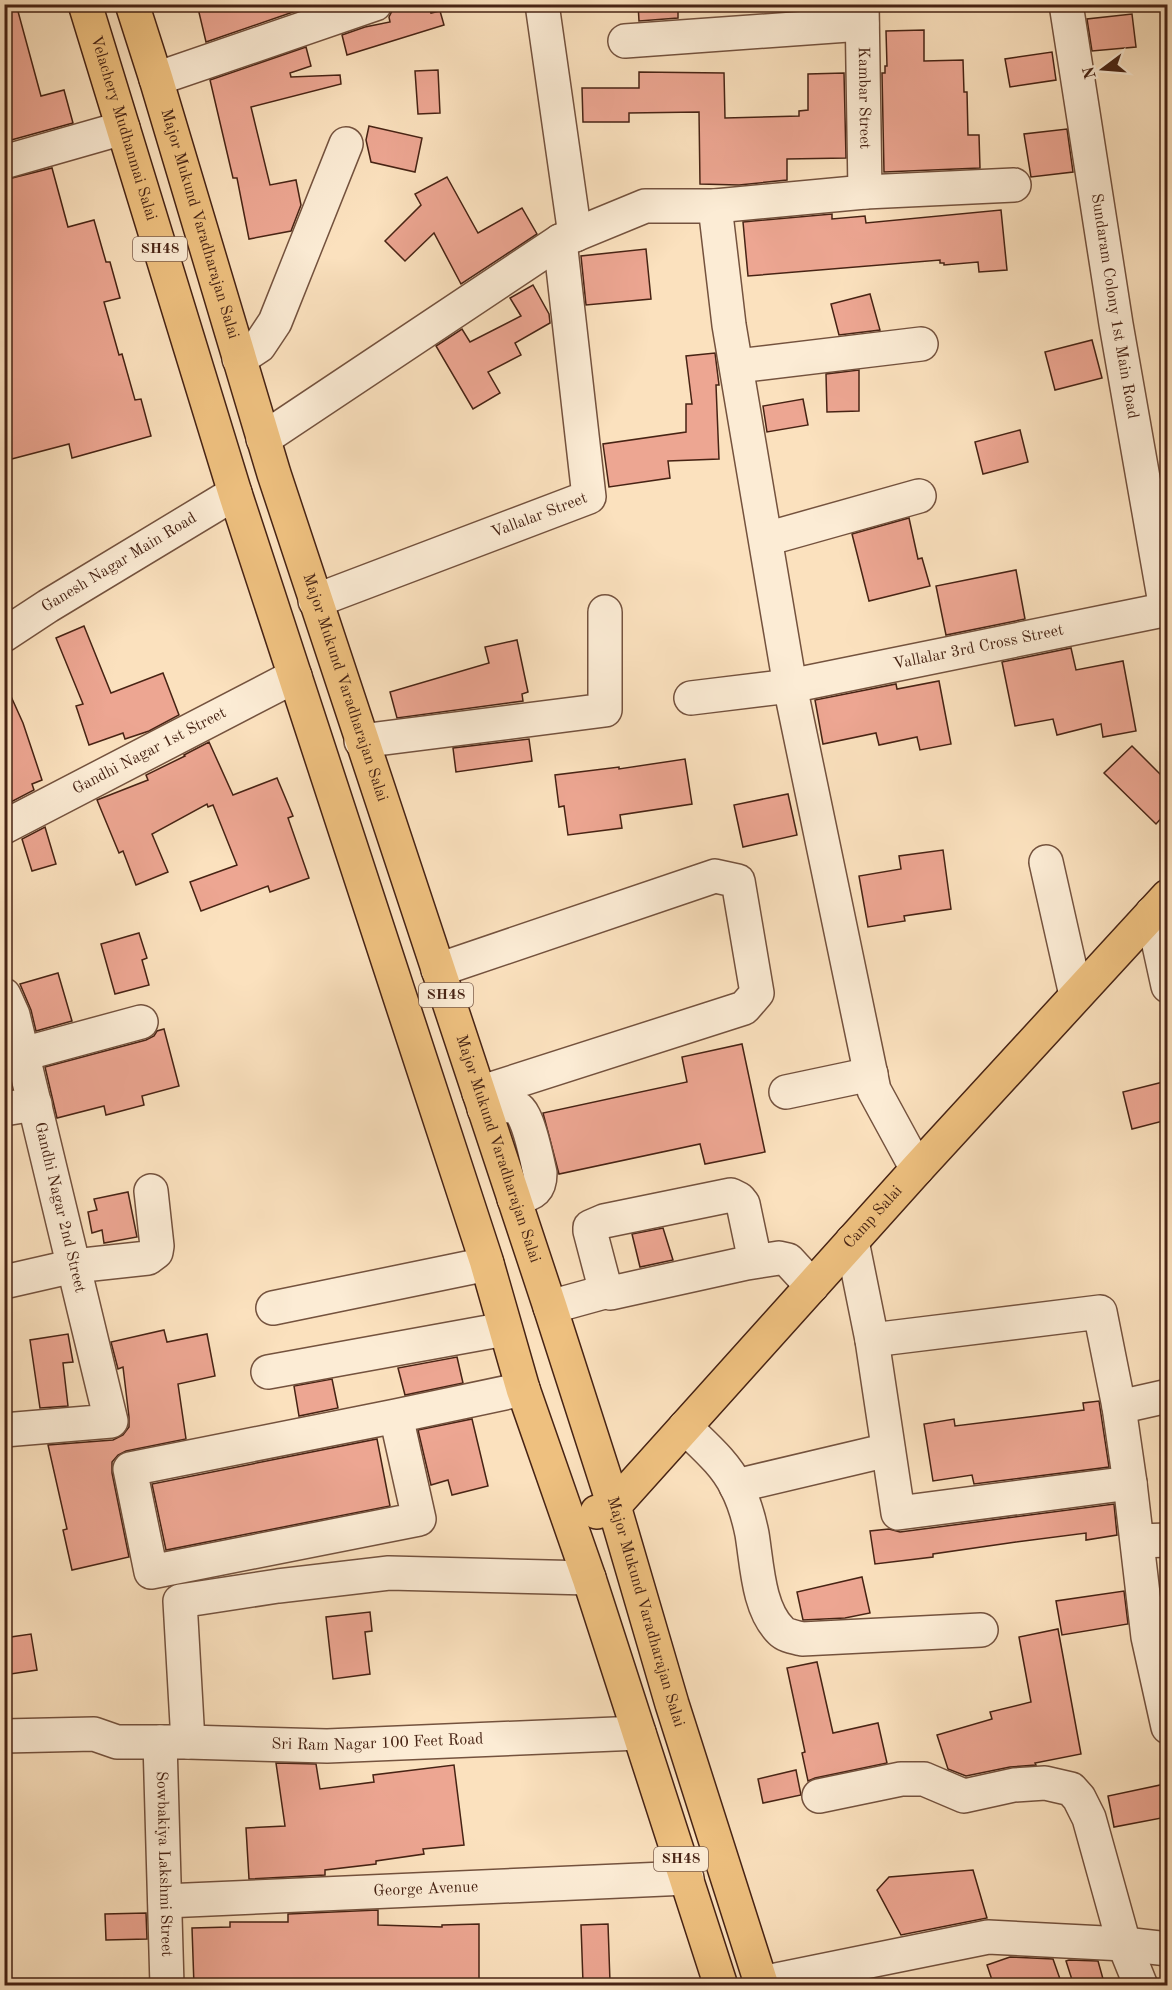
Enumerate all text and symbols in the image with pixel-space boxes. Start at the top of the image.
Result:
street label: Velachery Mudhanmai Salai [87,34,159,223]
north arrow [1073,39,1133,99]
street label: Kambar Street [855,47,872,150]
text: N [1081,64,1100,81]
street label: Major Mukund Varadharajan Salai [157,107,241,341]
street label: Sundaram Colony 1st Main Road [1088,192,1141,420]
road number: SH48 [133,237,187,261]
street label: Vallalar Street [489,490,590,541]
street label: Ganesh Nagar Main Road [39,510,200,616]
street label: Major Mukund Varadharajan Salai [300,572,390,804]
street label: Vallalar 3rd Cross Street [892,622,1065,673]
street label: Gandhi Nagar 1st Street [70,705,229,798]
road number: SH48 [419,983,473,1007]
street label: Major Mukund Varadharajan Salai [452,1033,543,1265]
street label: Gandhi Nagar 2nd Street [31,1121,88,1295]
street label: Camp Salai [841,1183,906,1252]
street label: Major Mukund Varadharajan Salai [604,1495,687,1729]
street label: Sri Ram Nagar 100 Feet Road [271,1731,484,1754]
street label: Sowbakiya Lakshmi Street [153,1771,174,1957]
road number: SH48 [654,1847,708,1871]
street label: George Avenue [373,1879,478,1900]

